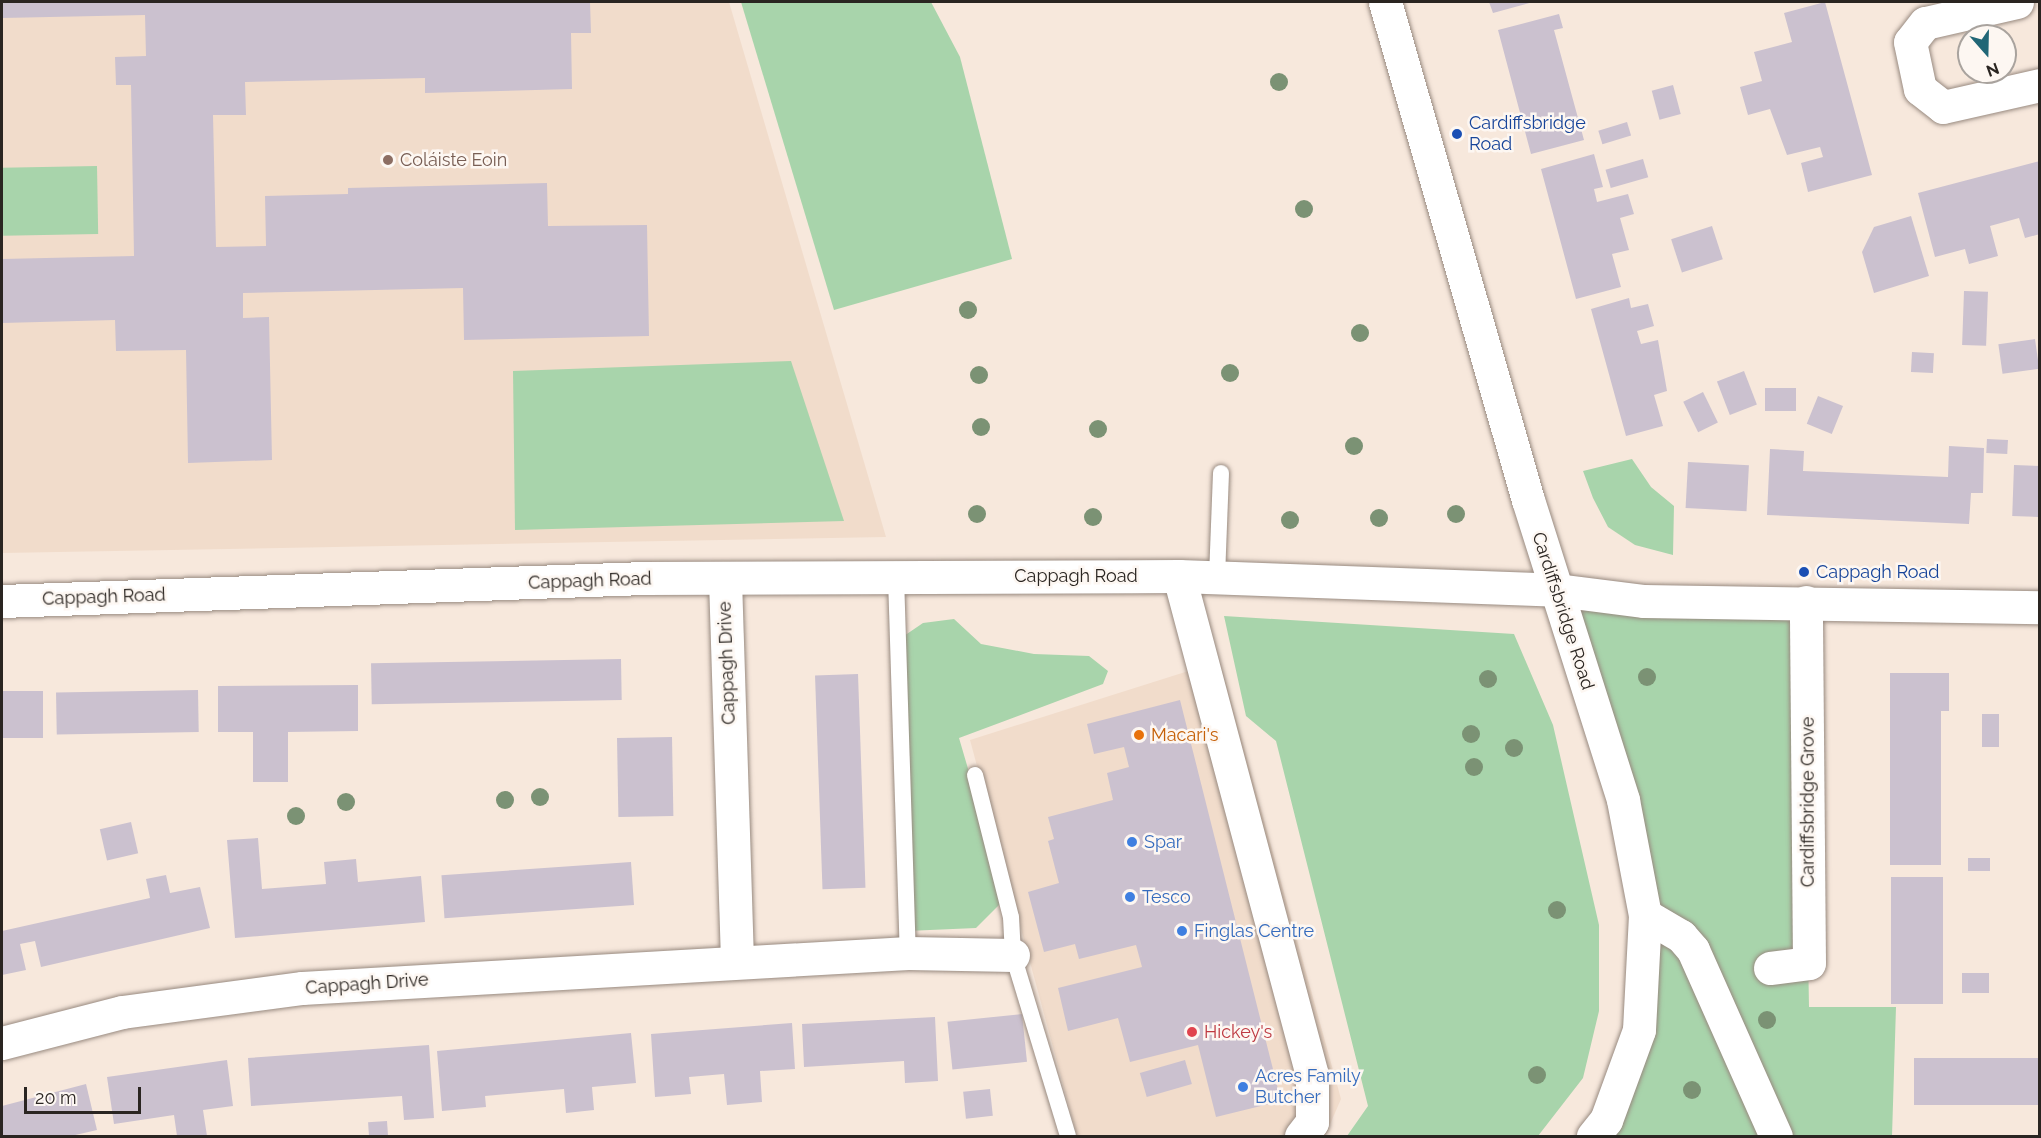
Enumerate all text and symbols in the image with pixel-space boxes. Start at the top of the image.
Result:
north arrow [1957,24,2017,84]
text: N [1984,58,2002,81]
place label: Cardiffsbridge Road [1469,113,1586,156]
marker: Cardiffsbridge Road [1450,127,1464,141]
place label: Coláiste Eoin [400,149,507,171]
marker: Coláiste Eoin [381,153,395,167]
street label: Cardiffsbridge Road [1527,529,1599,693]
place label: Cappagh Road [1816,561,1940,583]
street label: Cappagh Road [1014,565,1138,587]
marker: Cappagh Road [1797,565,1811,579]
street label: Cappagh Road [528,568,652,594]
street label: Cappagh Road [42,584,166,610]
street label: Cappagh Drive [714,601,740,725]
street label: Cardiffsbridge Grove [1797,717,1819,887]
place label: Macari's [1151,724,1219,746]
marker: Macari's [1132,728,1146,742]
place label: Spar [1144,831,1182,853]
marker: Spar [1125,835,1139,849]
place label: Tesco [1142,886,1191,908]
marker: Tesco [1123,890,1137,904]
place label: Finglas Centre [1194,920,1314,942]
marker: Finglas Centre [1175,924,1189,938]
street label: Cappagh Drive [305,969,429,999]
place label: Hickey's [1204,1021,1272,1043]
marker: Hickey's [1185,1025,1199,1039]
place label: Acres Family Butcher [1255,1066,1361,1108]
scale bar [27,1075,144,1113]
marker: Acres Family Butcher [1236,1080,1250,1094]
text: 20 m [35,1087,77,1108]

